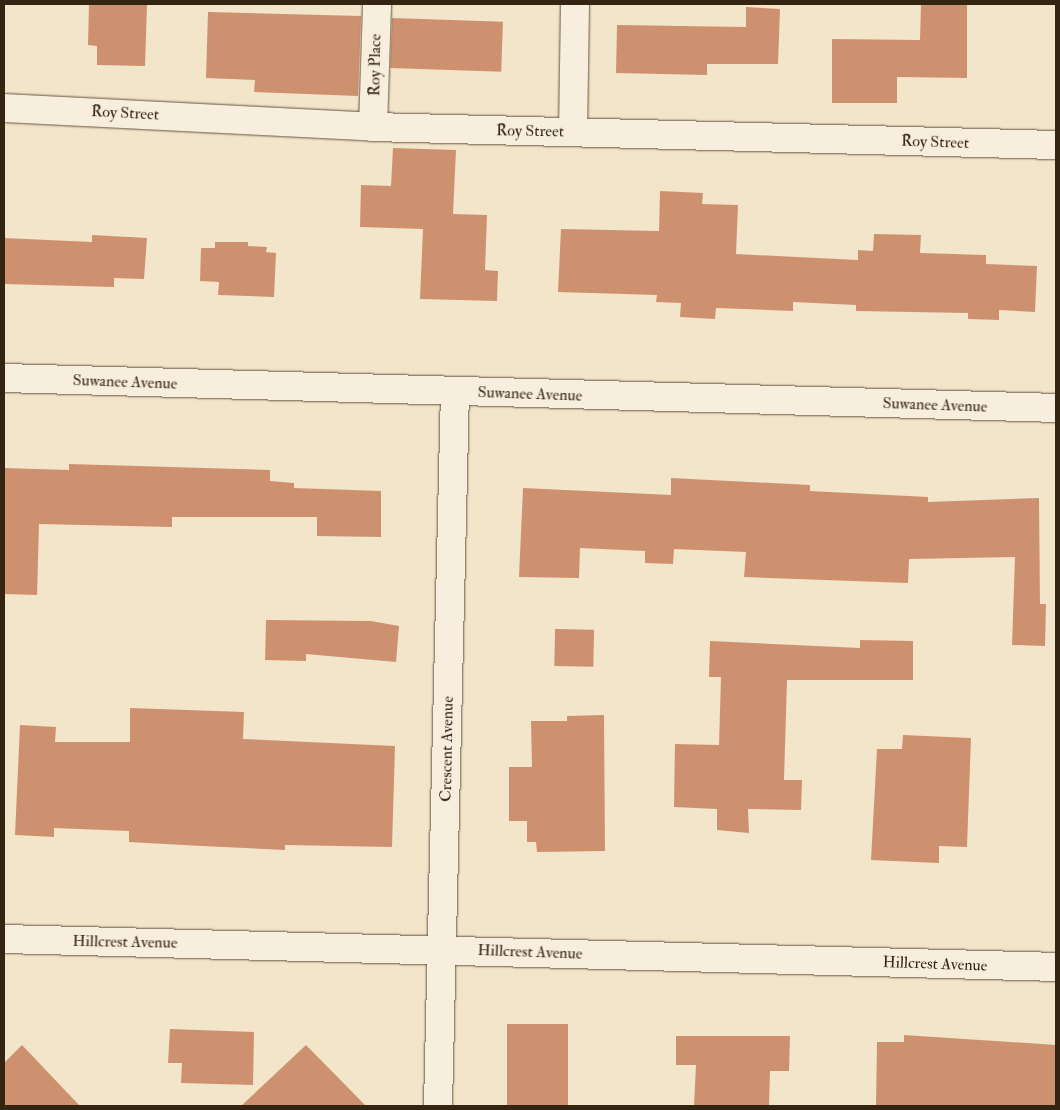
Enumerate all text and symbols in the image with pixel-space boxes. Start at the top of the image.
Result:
street label: Roy Place [365,34,385,96]
street label: Roy Street [91,102,159,124]
street label: Roy Street [496,121,564,141]
street label: Roy Street [901,131,969,153]
street label: Suwanee Avenue [72,371,178,393]
street label: Suwanee Avenue [477,383,583,405]
street label: Suwanee Avenue [882,394,988,416]
street label: Crescent Avenue [436,696,458,802]
street label: Hillcrest Avenue [72,931,178,953]
street label: Hillcrest Avenue [477,941,583,963]
street label: Hillcrest Avenue [882,953,988,975]

